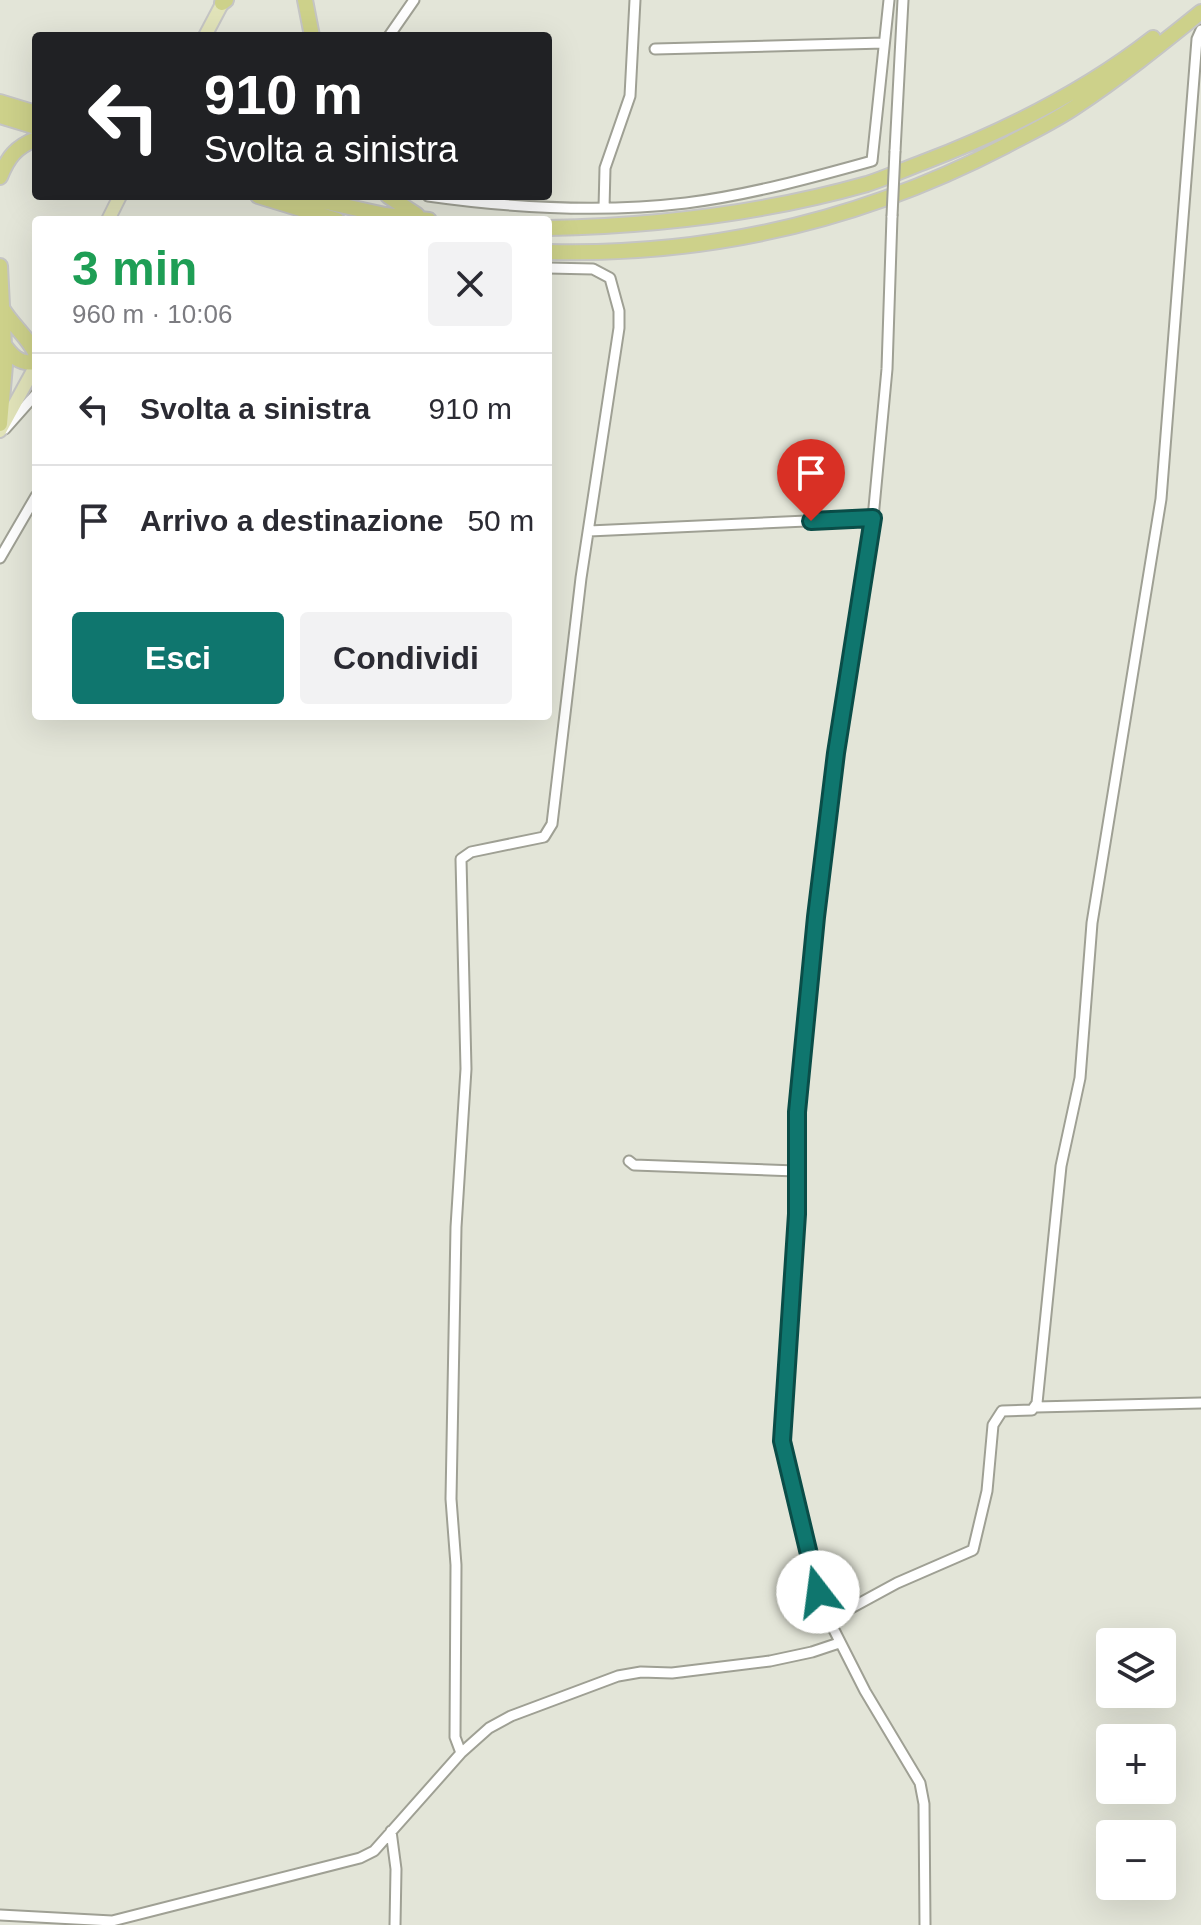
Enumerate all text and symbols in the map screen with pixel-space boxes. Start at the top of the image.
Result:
text: 910 m [204,63,363,126]
icon: left [72,64,176,168]
text: Svolta a sinistra [204,129,458,170]
text: 3 min [72,242,197,295]
button: close [428,242,512,326]
text: 960 m · 10:06 [72,299,232,329]
icon: left [72,387,116,431]
text: Svolta a sinistra [140,392,370,425]
text: 910 m [429,392,512,425]
pin [777,439,845,521]
icon: arrive [789,451,833,495]
icon: arrive [72,499,116,543]
text: Arrivo a destinazione [140,504,443,537]
text: 50 m [467,504,534,537]
button: Esci [72,612,284,704]
button: Condividi [300,612,512,704]
position arrow [776,1550,860,1634]
map controls [1096,1628,1176,1900]
button: layers [1096,1628,1176,1708]
button: + [1096,1724,1176,1804]
button: − [1096,1820,1176,1900]

